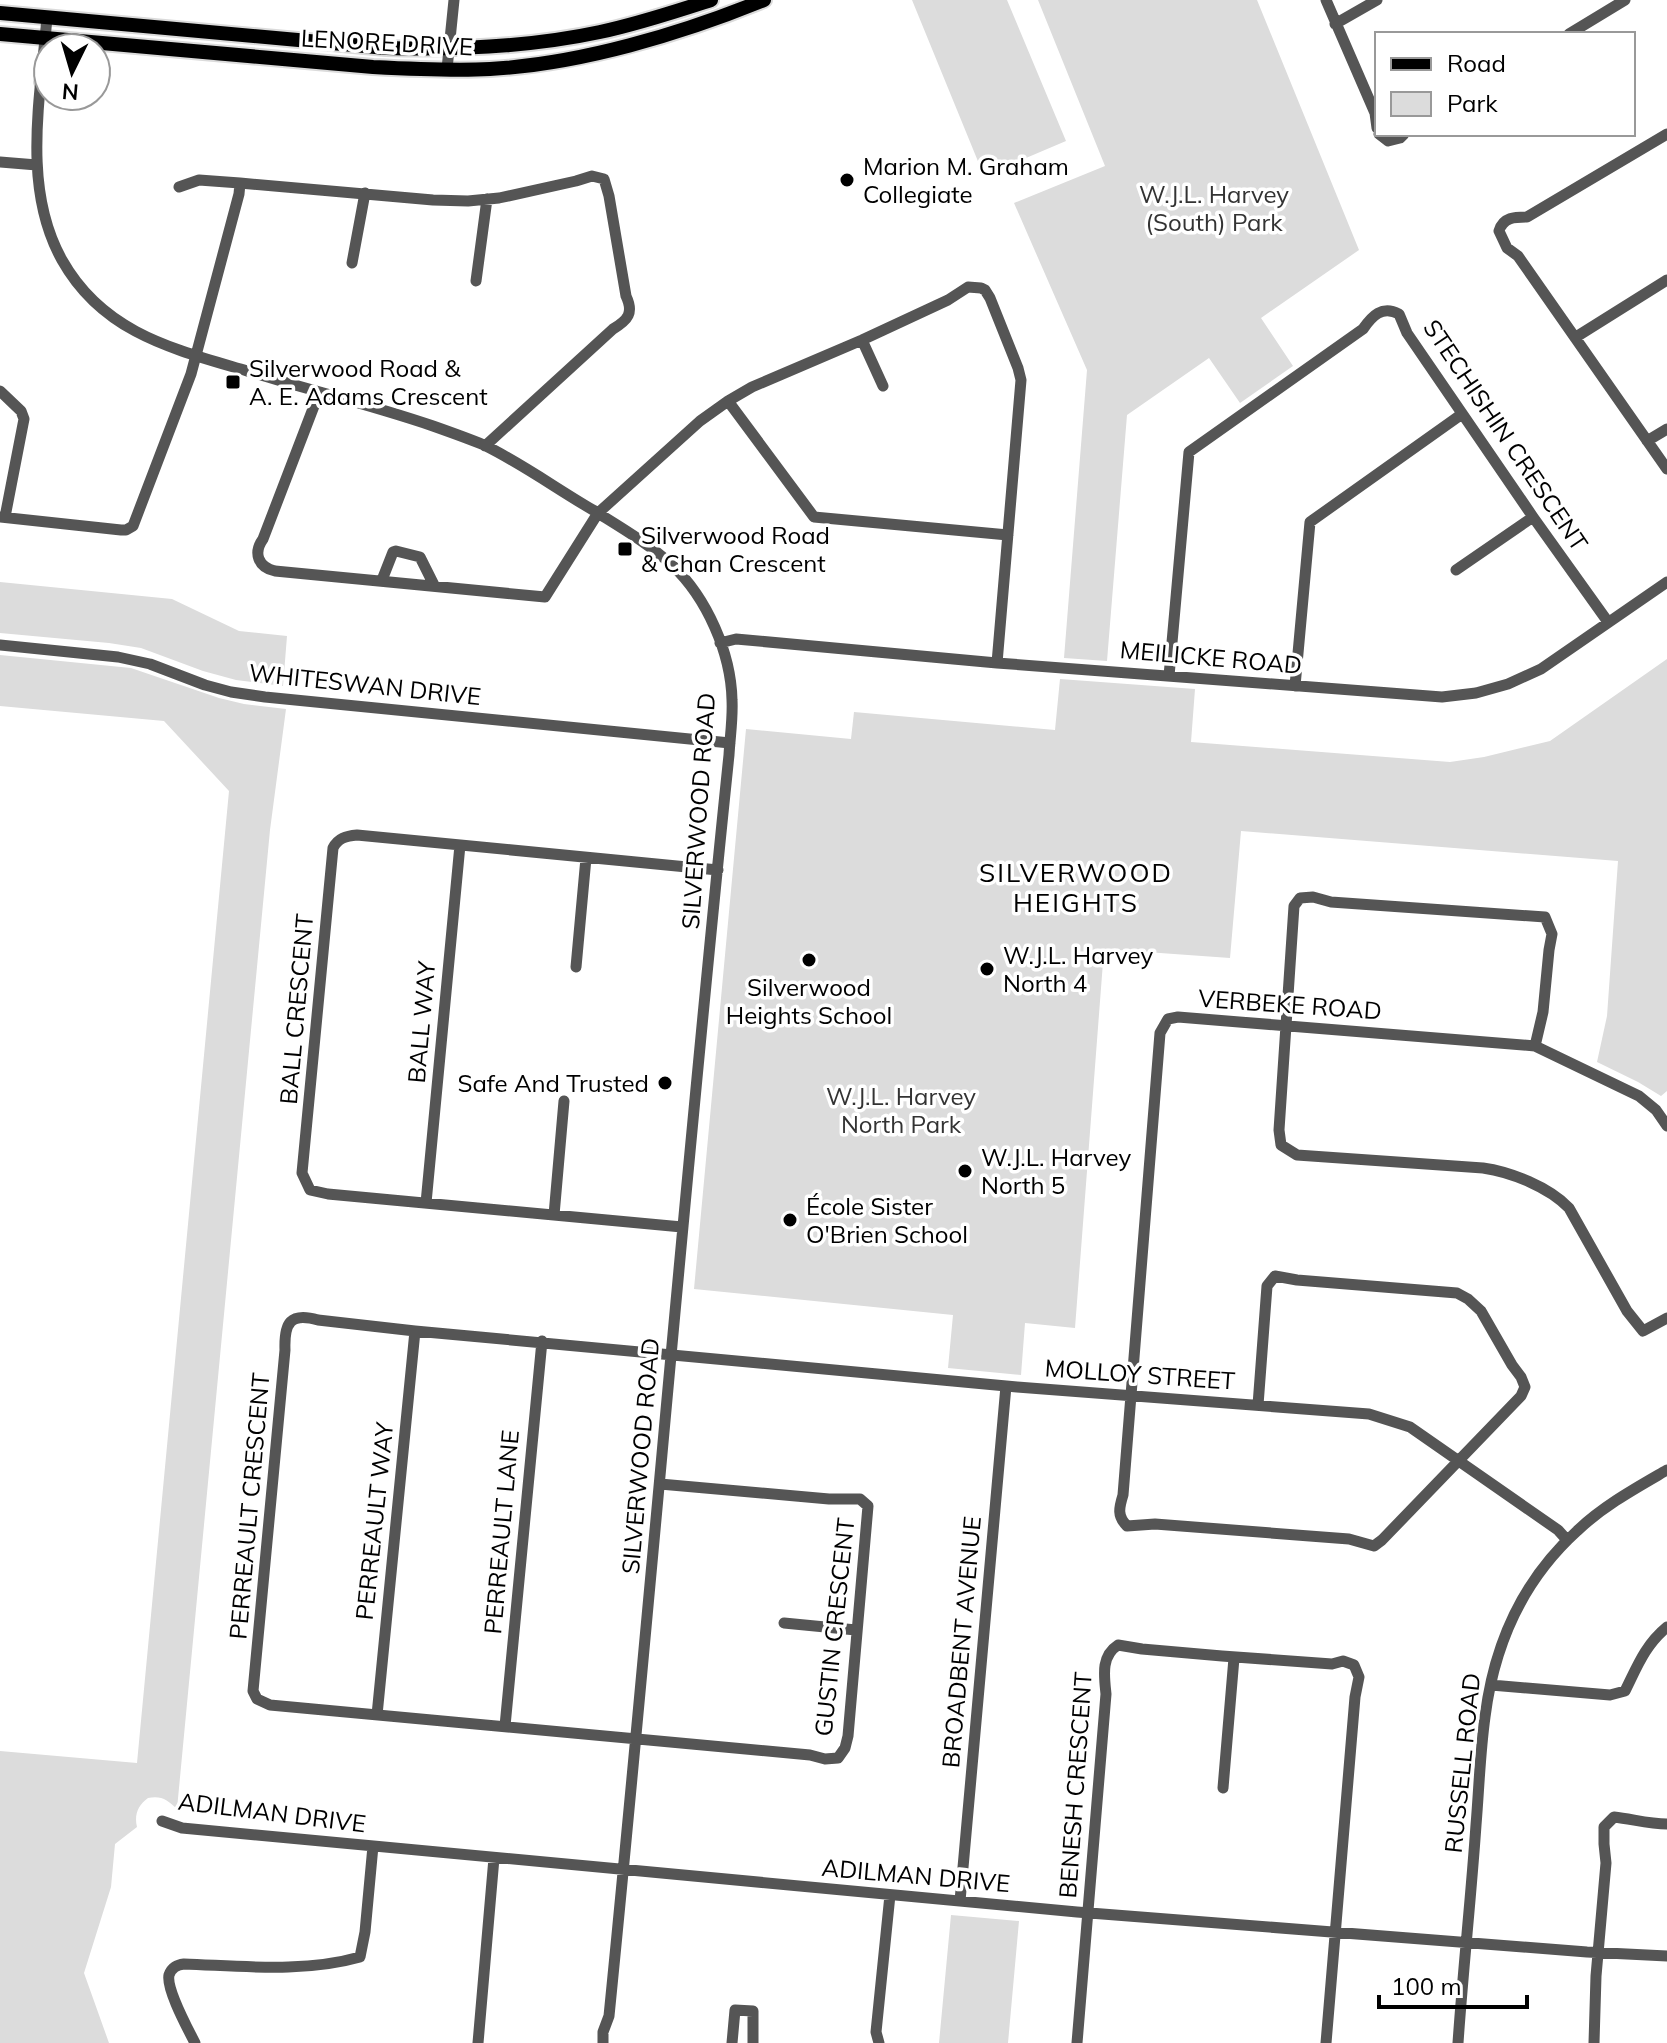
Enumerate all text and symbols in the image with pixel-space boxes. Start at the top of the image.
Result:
street label: LENORE DRIVE [300,23,474,61]
north arrow [32,32,112,112]
legend [1375,32,1635,136]
text: Road [1447,48,1506,78]
text: N [61,77,80,107]
text: Park [1447,88,1498,118]
place label: Marion M. Graham Collegiate [863,151,1069,209]
marker: Marion M. Graham Collegiate [838,171,856,189]
park label: W.J.L. Harvey (South) Park [1139,179,1289,237]
street label: STECHISHIN CRESCENT [1417,314,1595,557]
place label: Silverwood Road & A. E. Adams Crescent [249,353,488,411]
marker: Silverwood Road & A. E. Adams Crescent [224,373,242,391]
place label: Silverwood Road & Chan Crescent [641,520,830,578]
marker: Silverwood Road & Chan Crescent [616,540,634,558]
street label: MEILICKE ROAD [1119,634,1303,680]
street label: WHITESWAN DRIVE [247,657,483,711]
street label: SILVERWOOD ROAD [675,692,721,930]
district label: SILVERWOOD HEIGHTS [979,856,1173,919]
street label: BALL CRESCENT [273,912,319,1105]
place label: W.J.L. Harvey North 4 [1003,940,1153,998]
marker: Silverwood Heights School [800,951,818,969]
street label: BALL WAY [401,959,441,1084]
marker: W.J.L. Harvey North 4 [978,960,996,978]
place label: Silverwood Heights School [726,972,892,1030]
street label: VERBEKE ROAD [1197,983,1383,1025]
place label: Safe And Trusted [457,1068,649,1098]
marker: Safe And Trusted [656,1074,674,1092]
park label: W.J.L. Harvey North Park [826,1081,976,1139]
place label: W.J.L. Harvey North 5 [981,1142,1131,1200]
marker: W.J.L. Harvey North 5 [956,1162,974,1180]
place label: École Sister O'Brien School [806,1191,968,1249]
marker: École Sister O'Brien School [781,1211,799,1229]
street label: SILVERWOOD ROAD [615,1337,665,1575]
street label: MOLLOY STREET [1044,1352,1237,1396]
street label: PERREAULT CRESCENT [222,1371,276,1640]
street label: PERREAULT WAY [349,1420,399,1621]
street label: PERREAULT LANE [477,1429,525,1635]
street label: BROADBENT AVENUE [935,1515,987,1769]
street label: GUSTIN CRESCENT [808,1516,860,1738]
street label: BENESH CRESCENT [1052,1670,1098,1899]
street label: RUSSELL ROAD [1438,1671,1486,1855]
street label: ADILMAN DRIVE [176,1786,368,1838]
street label: ADILMAN DRIVE [821,1852,1011,1898]
scale bar [1379,1959,1527,2009]
text: 100 m [1391,1971,1462,2001]

